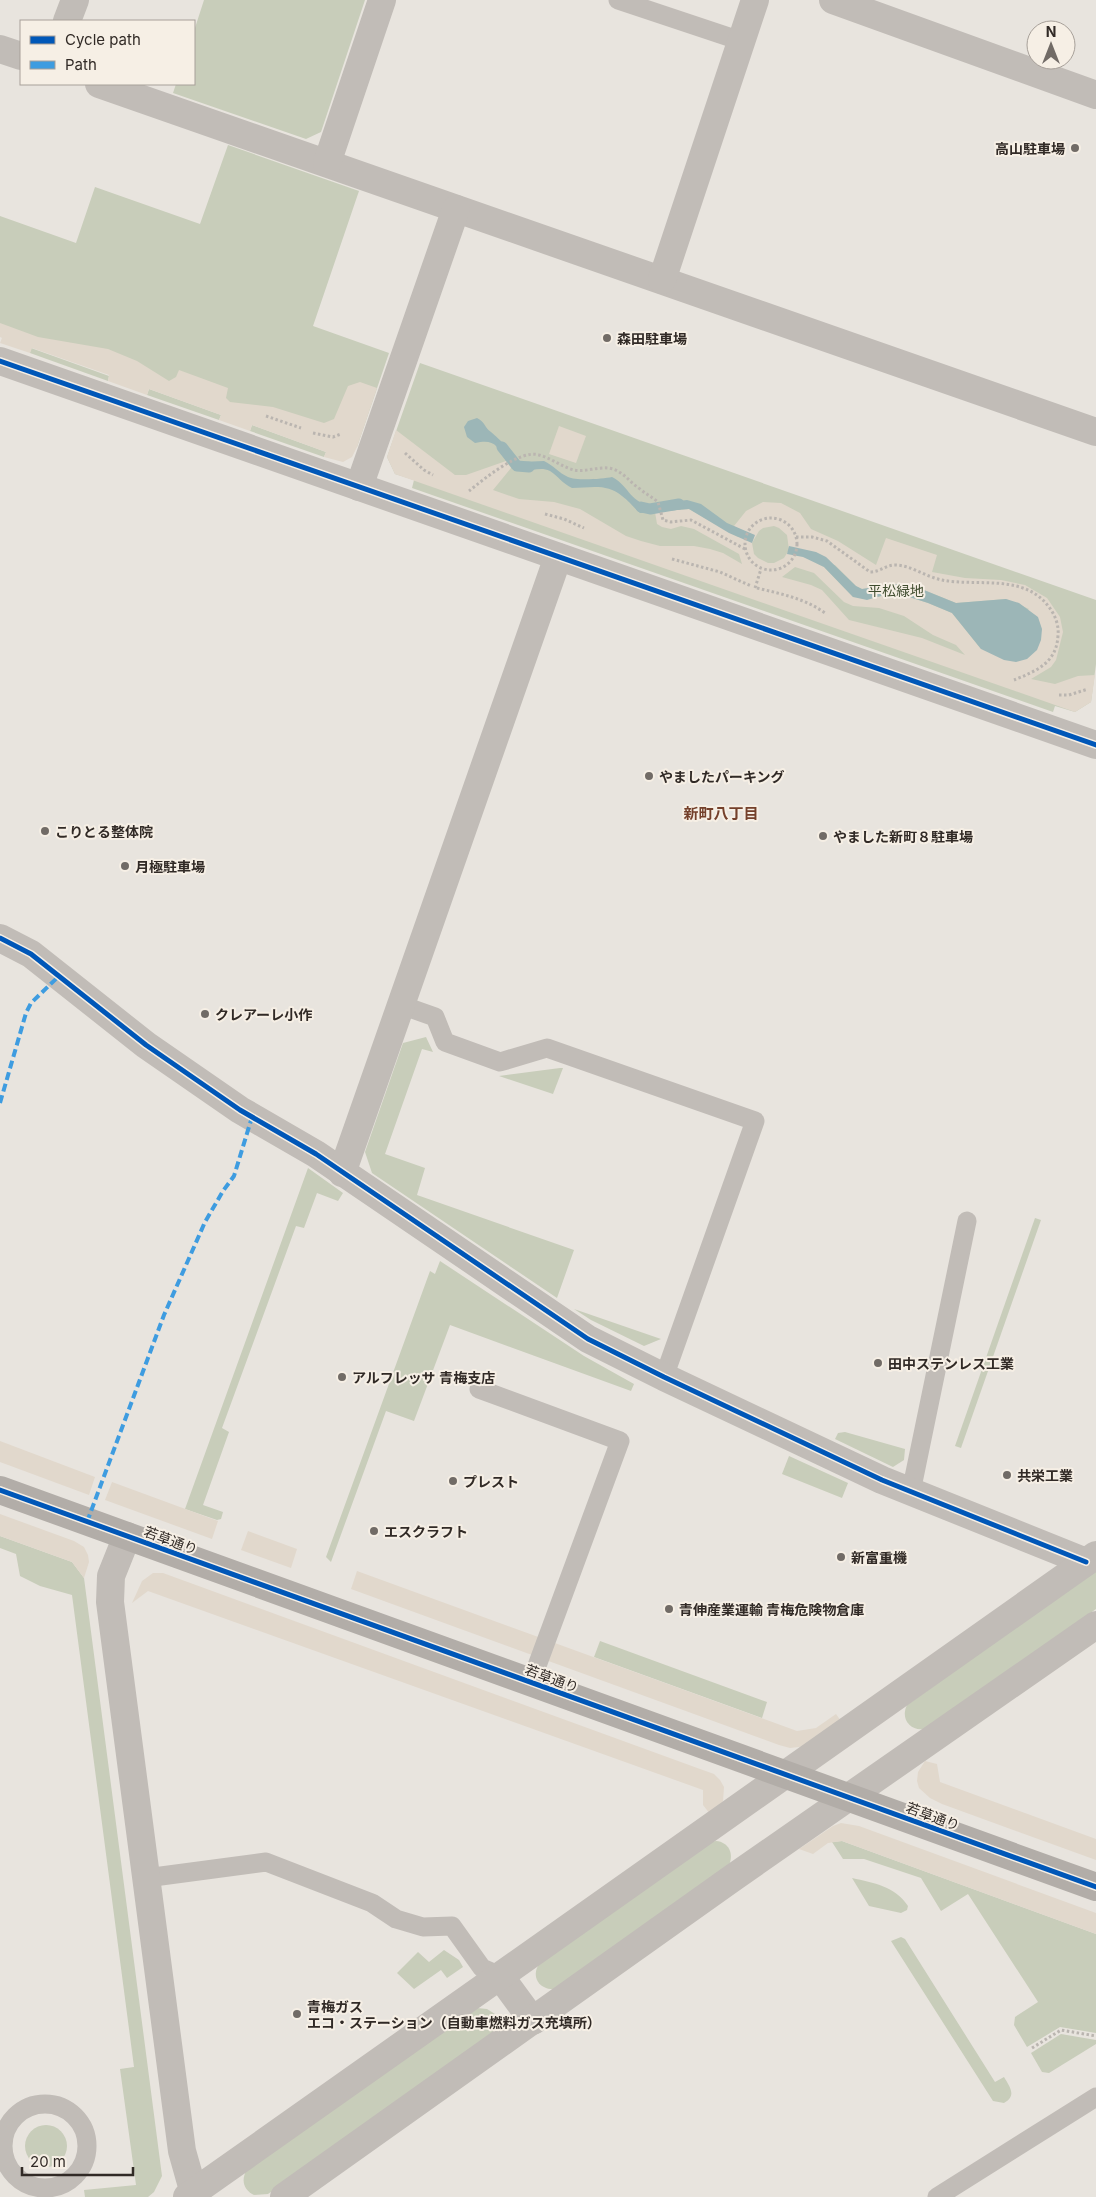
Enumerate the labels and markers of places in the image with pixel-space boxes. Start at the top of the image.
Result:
place label: 高山駐車場 [995,140,1065,157]
marker: 高山駐車場 [1069,142,1081,154]
place label: 森田駐車場 [617,330,687,347]
marker: 森田駐車場 [601,332,613,344]
place label: やましたパーキング [659,768,785,785]
marker: やましたパーキング [643,770,655,782]
place label: こりとる整体院 [55,823,153,840]
marker: こりとる整体院 [39,825,51,837]
place label: やました新町８駐車場 [833,828,973,845]
marker: やました新町８駐車場 [817,830,829,842]
place label: 月極駐車場 [135,858,205,875]
marker: 月極駐車場 [119,860,131,872]
place label: クレアーレ小作 [215,1006,312,1023]
marker: クレアーレ小作 [199,1008,211,1020]
place label: 田中ステンレス工業 [888,1355,1014,1372]
marker: 田中ステンレス工業 [872,1357,884,1369]
place label: アルフレッサ 青梅支店 [352,1369,495,1386]
marker: アルフレッサ 青梅支店 [336,1371,348,1383]
place label: 共栄工業 [1017,1467,1073,1484]
marker: 共栄工業 [1001,1469,1013,1481]
place label: プレスト [463,1473,519,1490]
marker: プレスト [447,1475,459,1487]
place label: エスクラフト [384,1523,468,1540]
marker: エスクラフト [368,1525,380,1537]
place label: 新富重機 [851,1549,907,1566]
marker: 新富重機 [835,1551,847,1563]
place label: 青伸産業運輸 青梅危険物倉庫 [679,1601,864,1618]
marker: 青伸産業運輸 青梅危険物倉庫 [663,1603,675,1615]
place label: 青梅ガス エコ・ステーション（自動車燃料ガス充填所） [307,1998,601,2031]
marker: 青梅ガス エコ・ステーション（自動車燃料ガス充填所） [291,2008,303,2020]

